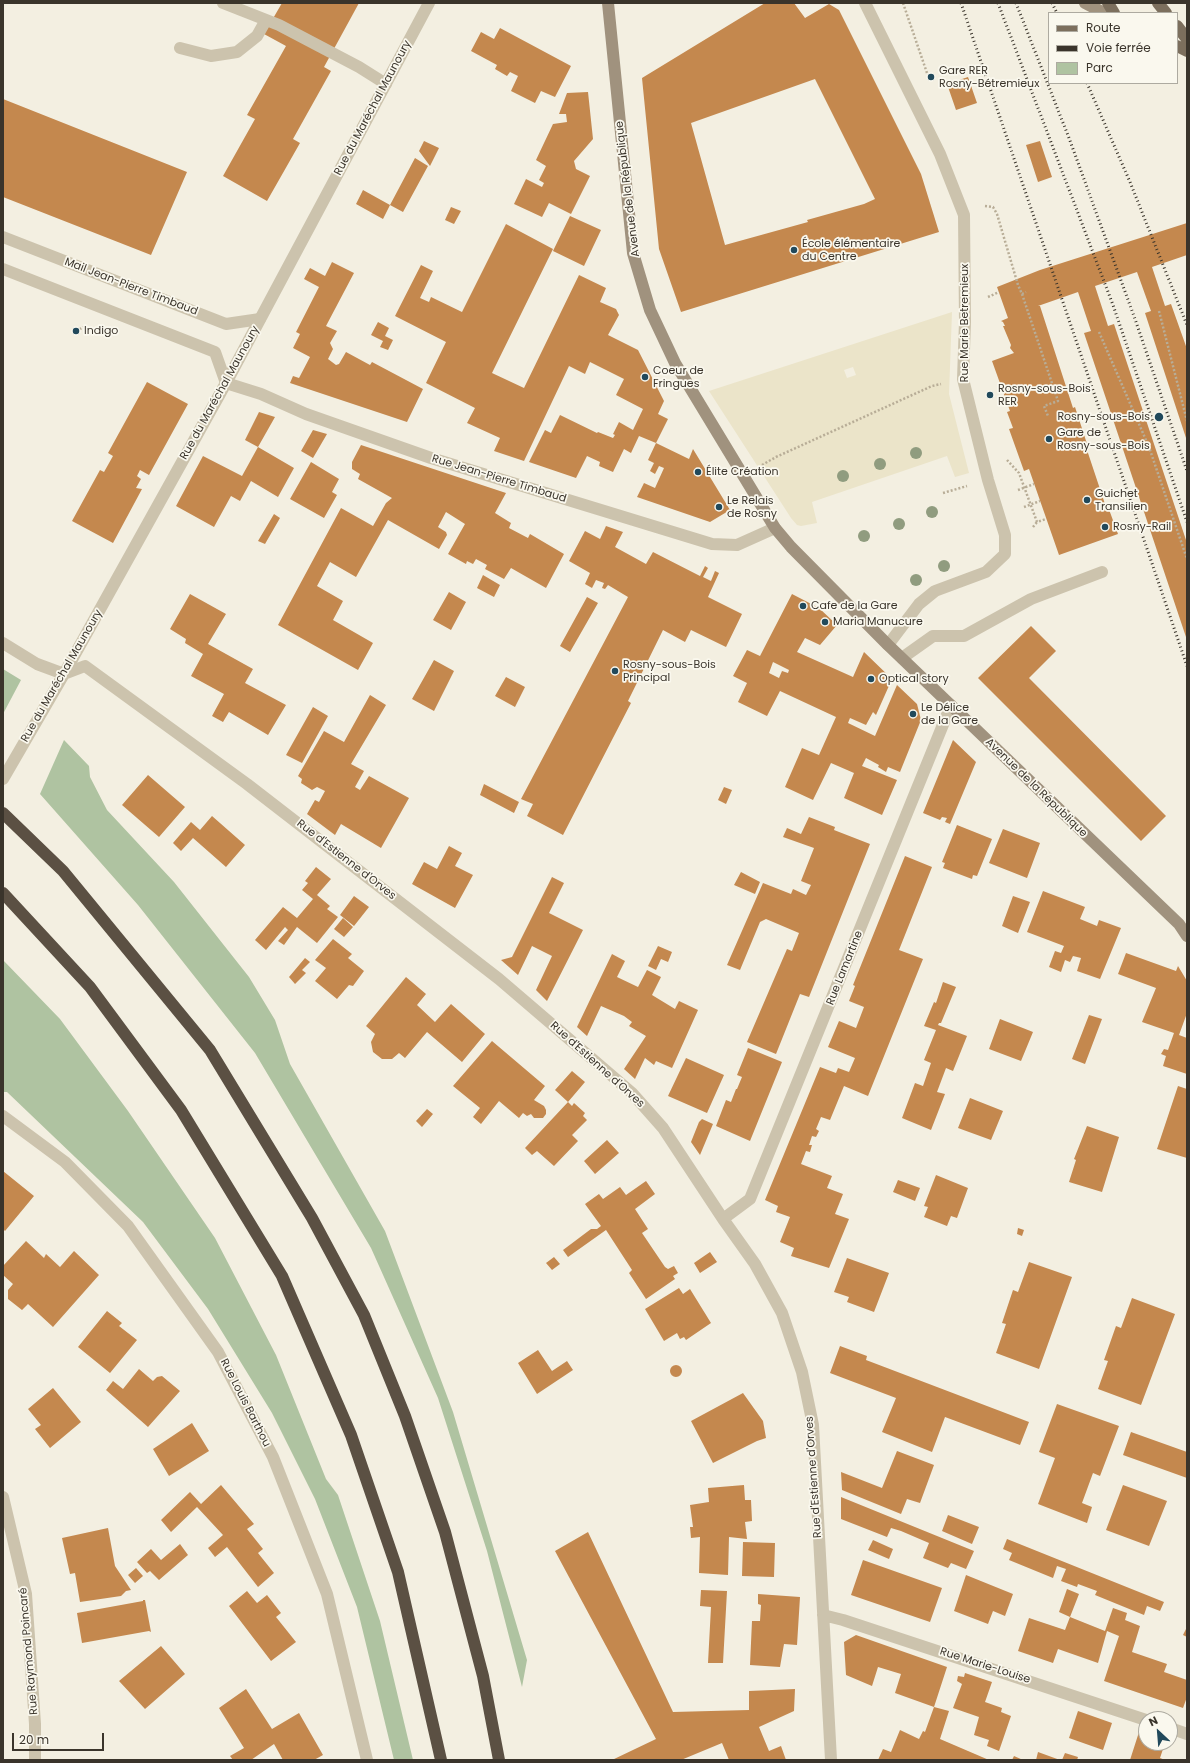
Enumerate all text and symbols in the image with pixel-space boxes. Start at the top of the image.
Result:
legend [1048,12,1178,84]
text: Route [1086,19,1120,36]
street label: Rue du Maréchal Maunoury [332,38,414,178]
text: Voie ferrée [1086,39,1151,56]
text: Parc [1086,59,1113,76]
place label: Gare RER Rosny-Bétremieux [939,64,1039,90]
marker: Gare RER Rosny-Bétremieux [926,72,936,82]
street label: Avenue de la République [613,120,643,258]
place label: École élémentaire du Centre [802,237,900,263]
marker: École élémentaire du Centre [789,245,799,255]
street label: Mail Jean-Pierre Timbaud [63,255,199,319]
street label: Rue Marie Betremieux [958,264,972,382]
place label: Indigo [84,324,118,338]
street label: Rue du Maréchal Maunoury [178,324,262,462]
marker: Indigo [71,326,81,336]
place label: Coeur de Fringues [653,364,704,390]
marker: Coeur de Fringues [640,372,650,382]
place label: Rosny-sous-Bois RER [998,382,1091,408]
marker: Rosny-sous-Bois RER [985,390,995,400]
place label: Rosny-sous-Bois [1057,410,1150,424]
marker: Rosny-sous-Bois [1153,411,1165,423]
place label: Gare de Rosny-sous-Bois [1057,426,1150,452]
marker: Gare de Rosny-sous-Bois [1044,434,1054,444]
street label: Rue Jean-Pierre Timbaud [430,452,568,506]
place label: Élite Création [706,465,778,479]
marker: Élite Création [693,467,703,477]
place label: Guichet Transilien [1095,487,1147,513]
place label: Le Relais de Rosny [727,494,777,520]
marker: Guichet Transilien [1082,495,1092,505]
marker: Le Relais de Rosny [714,502,724,512]
place label: Rosny-Rail [1113,520,1171,534]
marker: Rosny-Rail [1100,522,1110,532]
place label: Cafe de la Gare [811,599,897,613]
marker: Cafe de la Gare [798,601,808,611]
street label: Rue du Maréchal Maunoury [19,607,105,745]
place label: Maria Manucure [833,615,923,629]
marker: Maria Manucure [820,617,830,627]
place label: Rosny-sous-Bois Principal [623,658,716,684]
marker: Rosny-sous-Bois Principal [610,666,620,676]
place label: Optical story [879,672,949,686]
marker: Optical story [866,674,876,684]
place label: Le Délice de la Gare [921,701,978,727]
marker: Le Délice de la Gare [908,709,918,719]
street label: Avenue de la République [982,736,1090,840]
street label: Rue d'Estienne d'Orves [294,817,398,903]
street label: Rue Lamartine [824,929,866,1007]
street label: Rue d'Estienne d'Orves [547,1019,647,1111]
street label: Rue Louis Barthou [217,1357,273,1449]
street label: Rue d'Estienne d'Orves [803,1416,825,1538]
street label: Rue Raymond Poincaré [17,1587,41,1715]
street label: Rue Marie-Louise [938,1645,1032,1687]
north arrow [1138,1711,1178,1751]
text: N [1146,1712,1160,1730]
scale bar [14,1725,106,1751]
text: 20 m [19,1731,49,1748]

